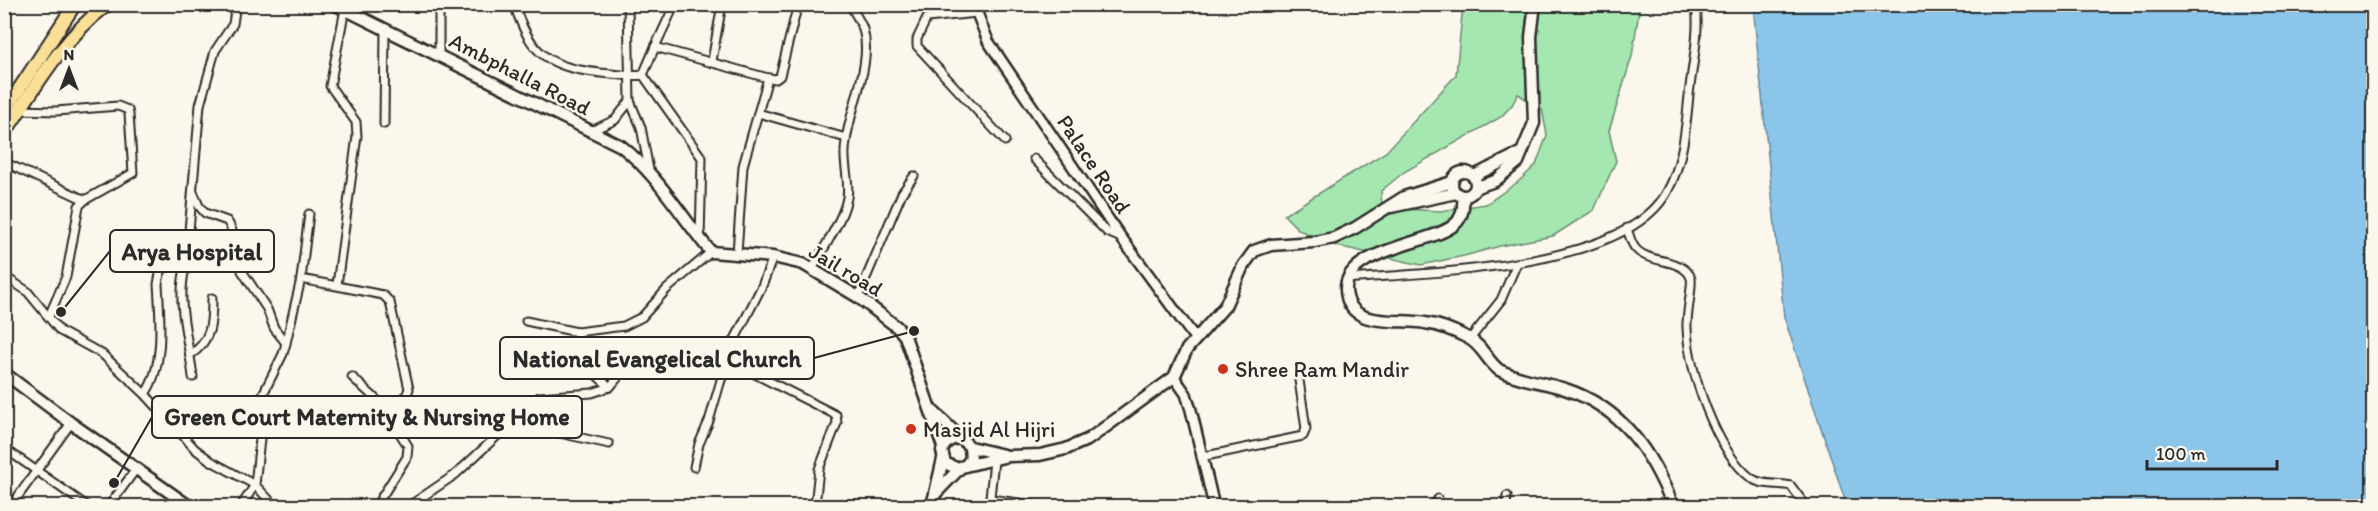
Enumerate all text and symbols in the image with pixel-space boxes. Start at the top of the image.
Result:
street label: Ambphalla Road [445,27,595,121]
north arrow [39,39,99,99]
text: N [64,45,74,64]
street label: Palace Road [1051,110,1137,218]
callout: Arya Hospital [110,230,274,272]
text: Arya Hospital [121,237,263,267]
street label: Jail road [804,237,888,303]
callout: National Evangelical Church [500,337,814,379]
text: National Evangelical Church [513,344,802,374]
place label: Shree Ram Mandir [1235,356,1409,383]
marker: Shree Ram Mandir [1216,362,1230,376]
callout: Green Court Maternity & Nursing Home [152,396,582,438]
text: Green Court Maternity & Nursing Home [164,402,570,432]
place label: Masjid Al Hijri [923,416,1055,443]
marker: Masjid Al Hijri [904,422,918,436]
scale bar [2147,433,2278,471]
text: 100 m [2156,443,2206,465]

